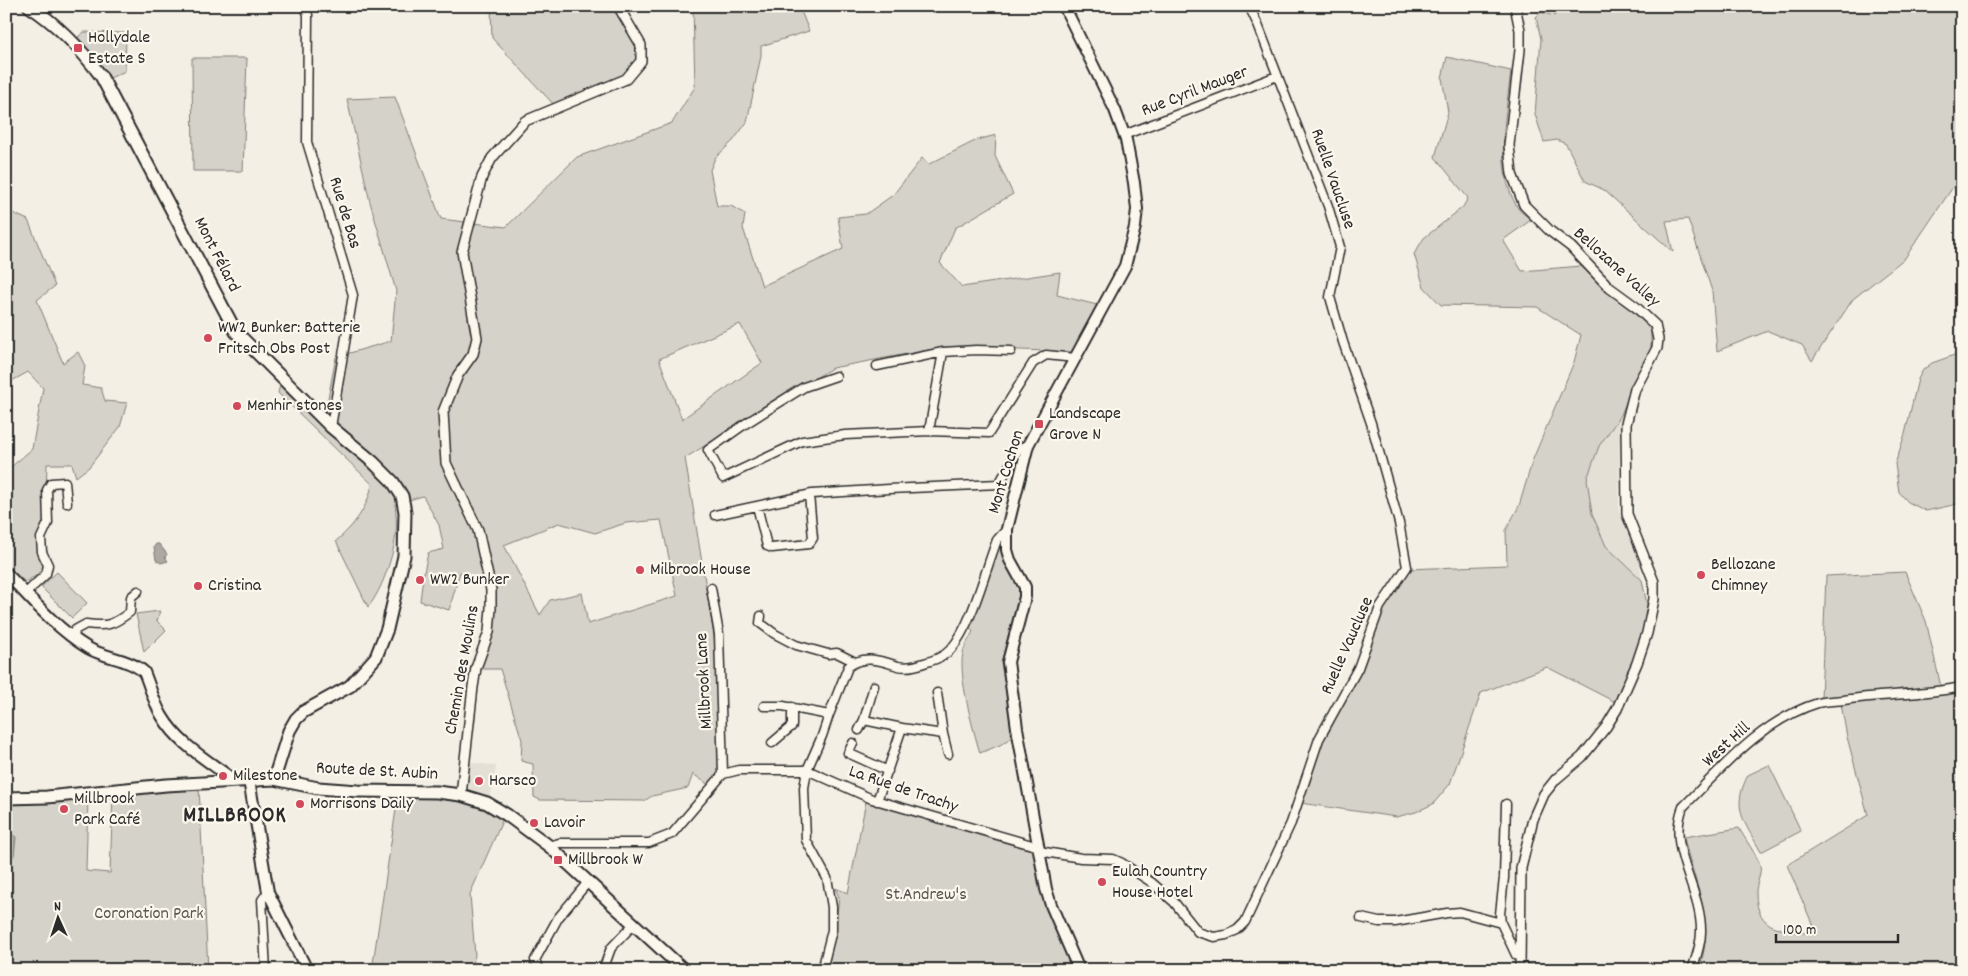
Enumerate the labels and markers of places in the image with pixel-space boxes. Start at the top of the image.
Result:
place label: Hollydale Estate S [88,26,150,72]
marker: Hollydale Estate S [72,42,84,54]
place label: WW2 Bunker: Batterie Fritsch Obs Post [218,316,360,362]
marker: WW2 Bunker: Batterie Fritsch Obs Post [202,332,214,344]
place label: Menhir stones [247,394,342,419]
marker: Menhir stones [231,400,243,412]
place label: Landscape Grove N [1049,402,1121,448]
marker: Landscape Grove N [1033,418,1045,430]
place label: Bellozane Chimney [1711,553,1776,599]
place label: Milbrook House [650,558,751,583]
marker: Milbrook House [634,564,646,576]
place label: WW2 Bunker [430,568,510,593]
marker: Bellozane Chimney [1695,569,1707,581]
place label: Cristina [208,574,262,599]
marker: WW2 Bunker [414,574,426,586]
marker: Cristina [192,580,204,592]
place label: Milestone [233,764,298,789]
place label: Harsco [489,769,536,794]
marker: Milestone [217,770,229,782]
marker: Harsco [473,775,485,787]
place label: Millbrook Park Café [74,787,140,833]
place label: Morrisons Daily [310,792,414,817]
marker: Morrisons Daily [294,798,306,810]
marker: Millbrook Park Café [58,803,70,815]
place label: Lavoir [544,811,586,836]
marker: Lavoir [528,817,540,829]
place label: Millbrook W [568,848,643,873]
marker: Millbrook W [552,854,564,866]
place label: Eulah Country House Hotel [1112,860,1207,906]
marker: Eulah Country House Hotel [1096,876,1108,888]

